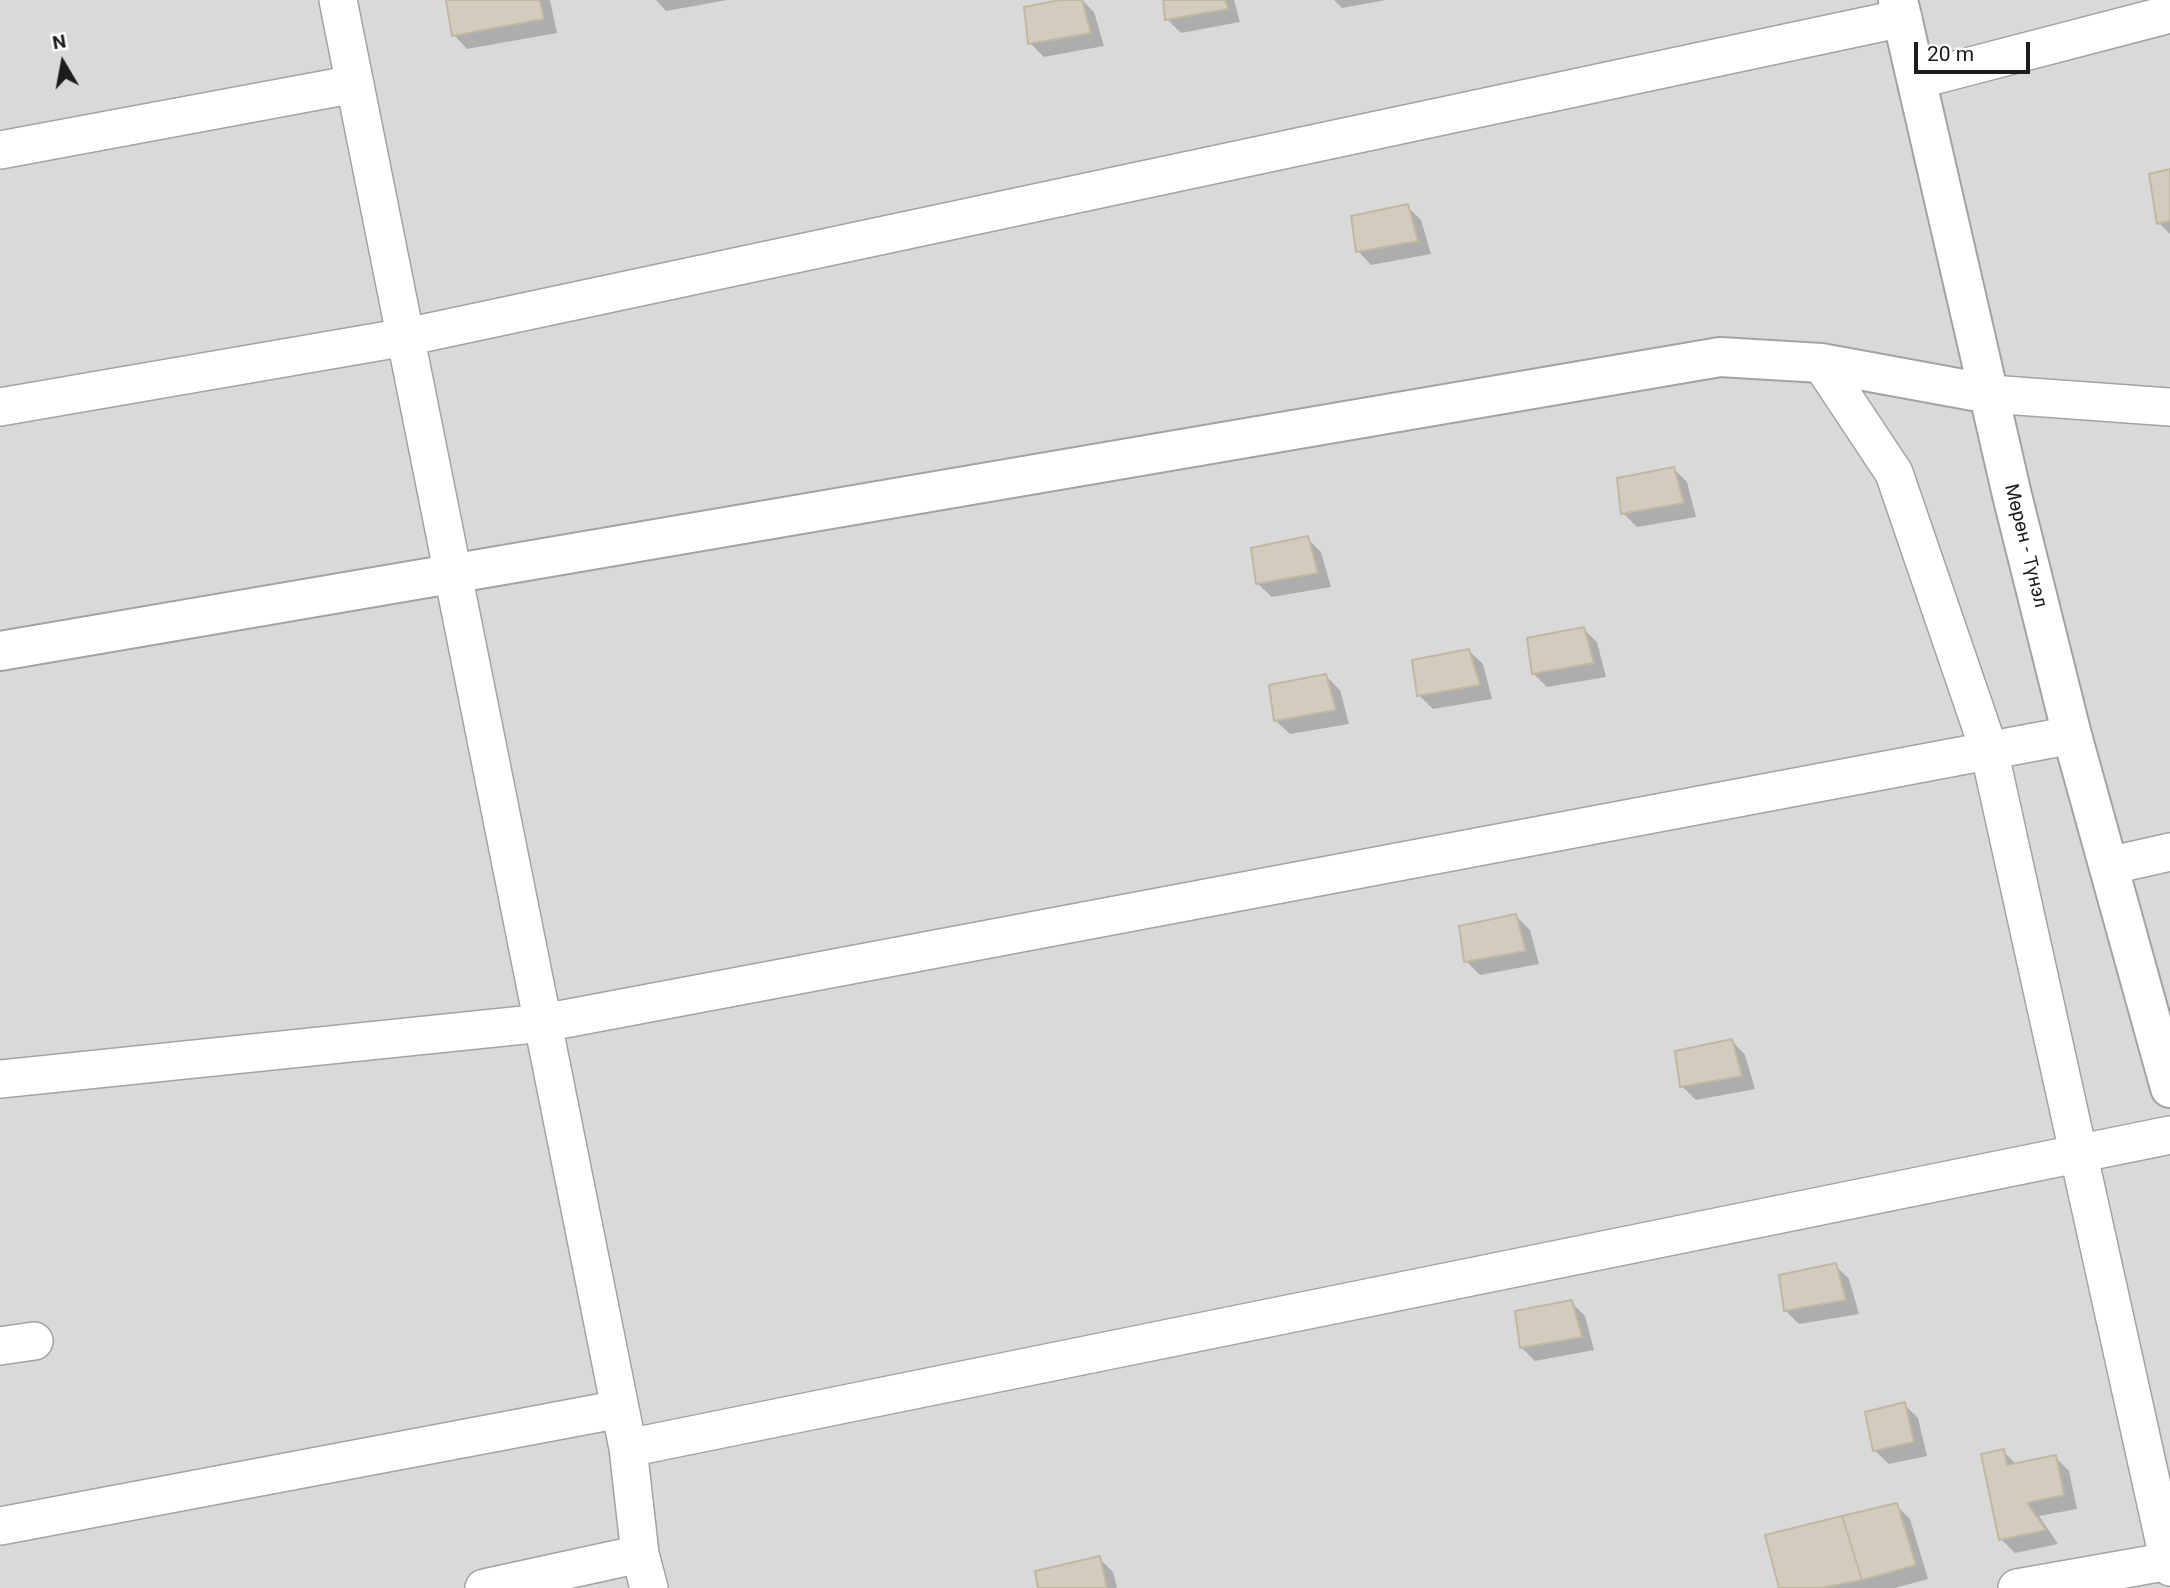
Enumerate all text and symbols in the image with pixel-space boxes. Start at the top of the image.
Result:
north arrow [28,28,98,98]
scale bar [1918,28,2034,72]
text: N [51,29,68,54]
text: 20 m [1927,42,1974,66]
street label: Мөрөн - Түнэл [1999,482,2051,610]

